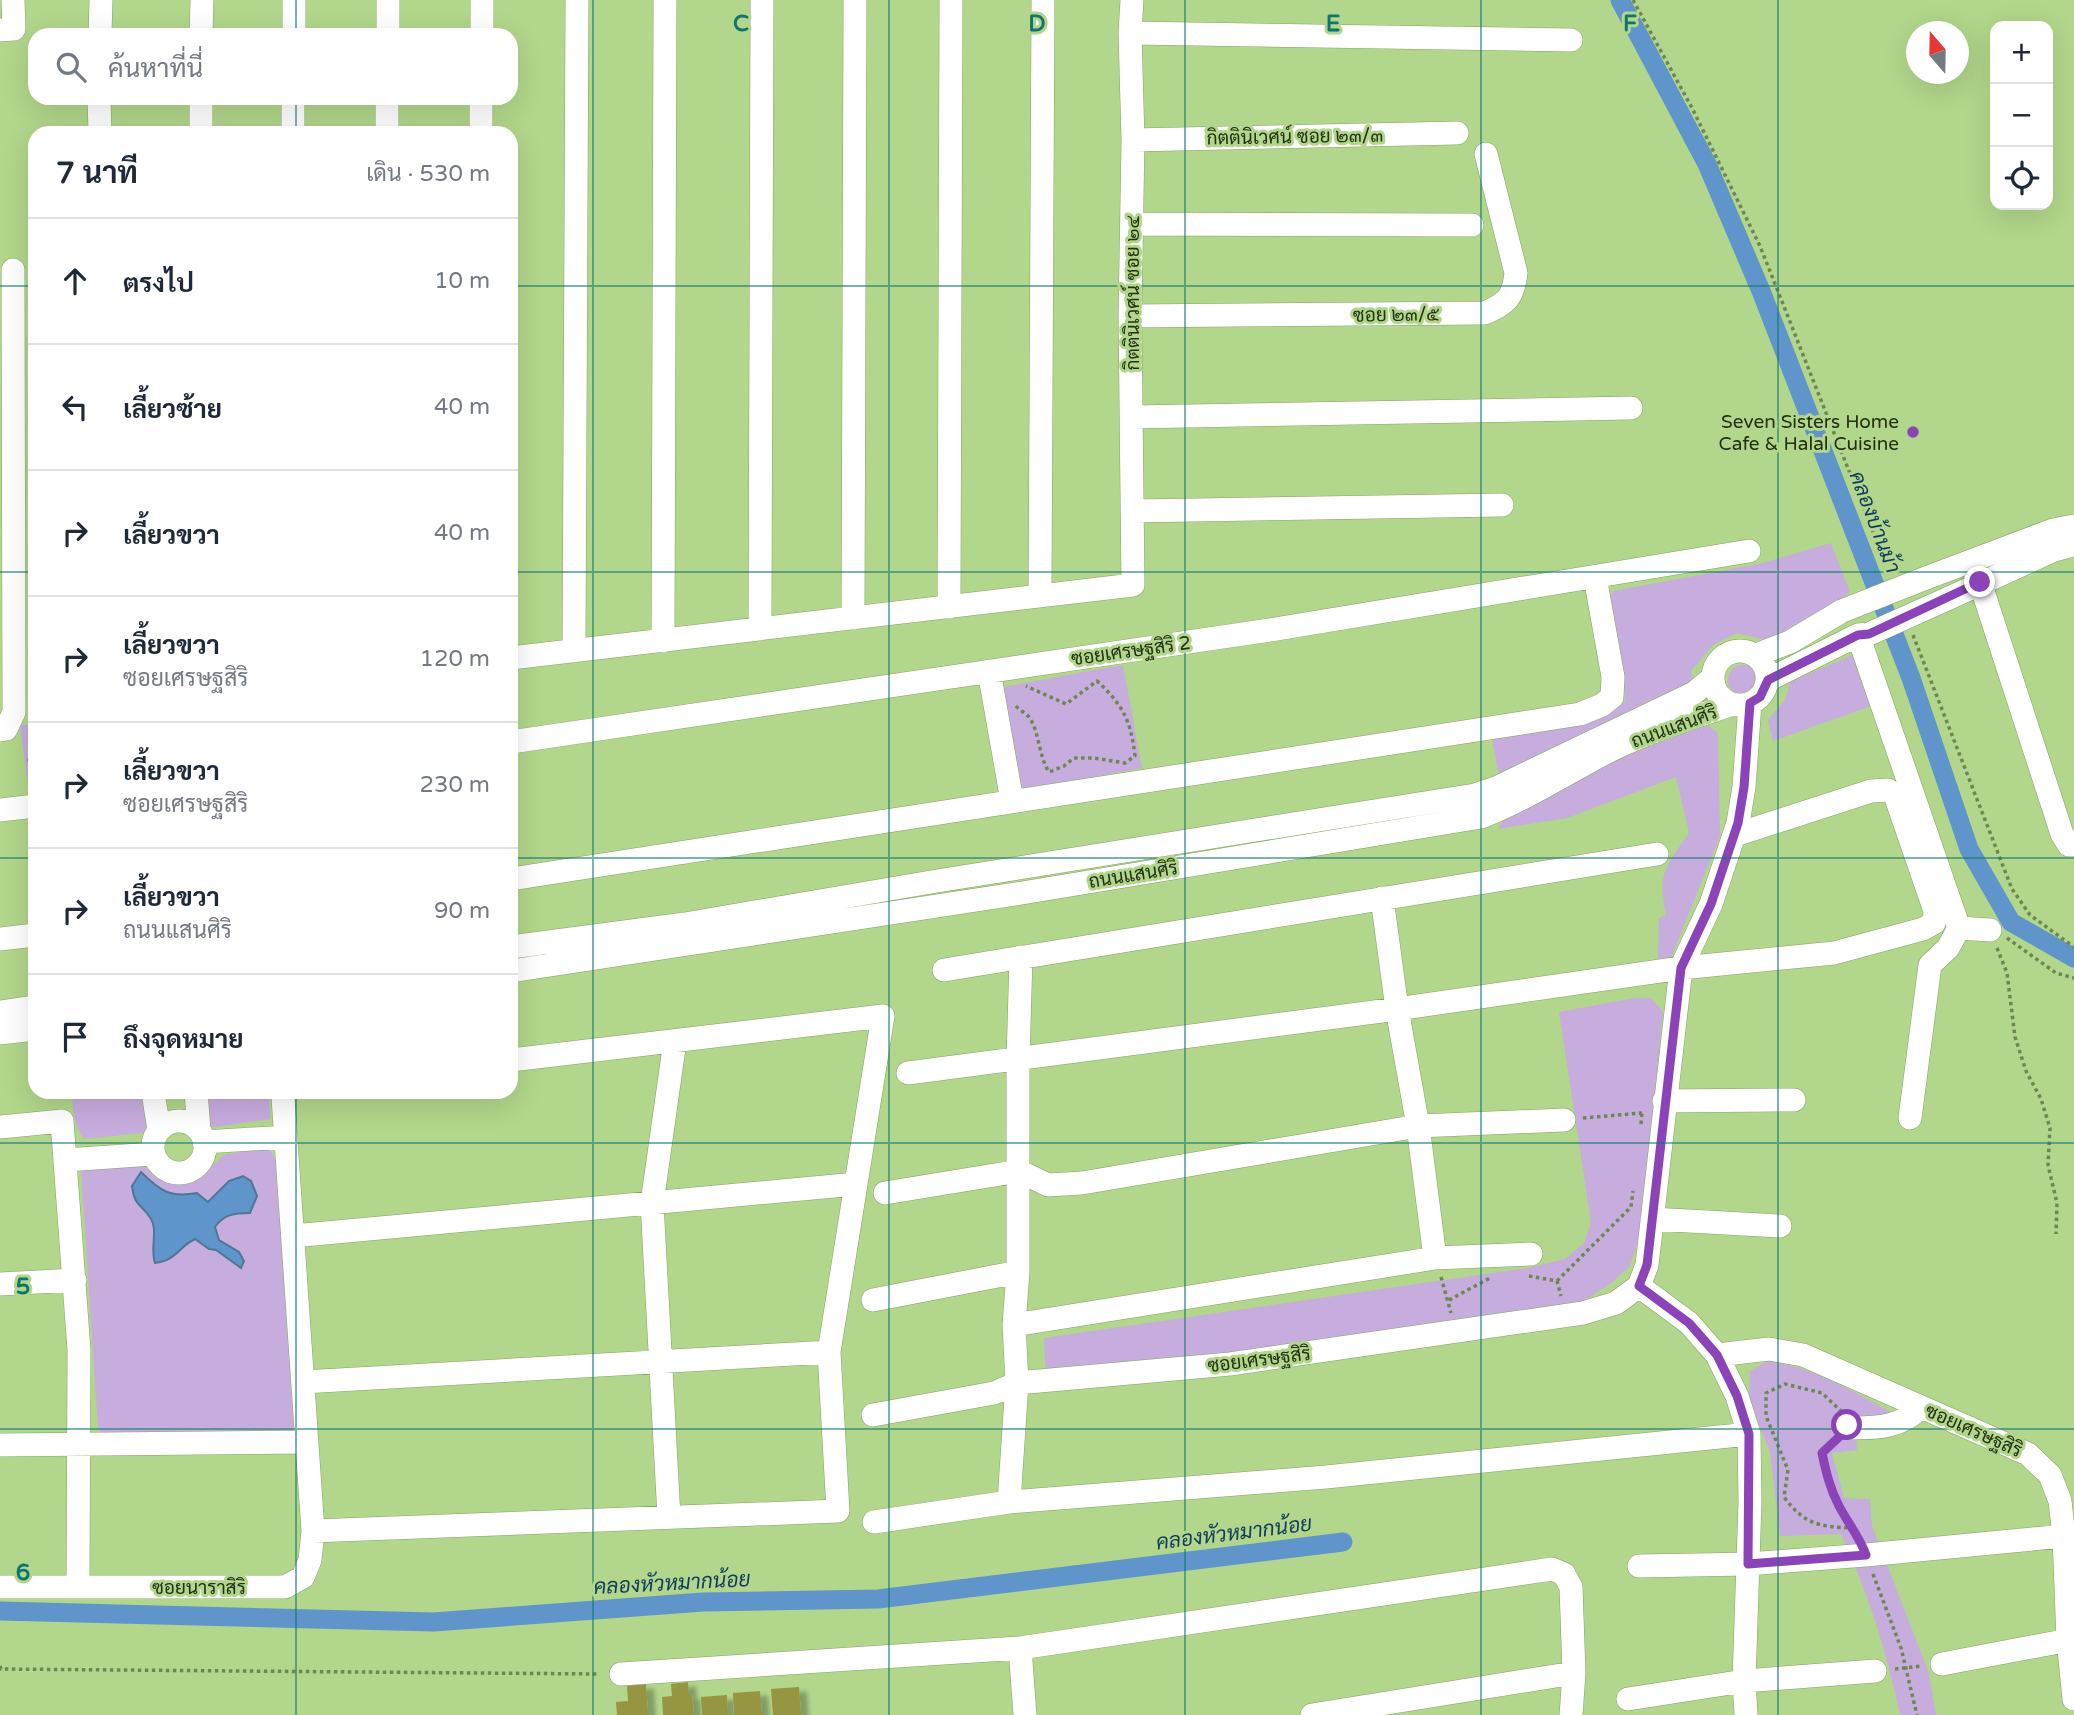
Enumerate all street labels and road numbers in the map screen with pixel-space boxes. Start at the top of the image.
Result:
street label: กิตตินิเวศน์ ซอย ๒๓/๓ [1206,122,1384,150]
street label: กิตตินิเวศน์ ซอย ๒๔ [1120,214,1144,370]
street label: ซอย ๒๓/๕ [1353,303,1440,327]
street label: ซอยเศรษฐสิริ 2 [1070,632,1192,671]
street label: ถนนแสนศิริ [1628,701,1720,753]
street label: ถนนแสนศิริ [1087,857,1179,893]
street label: ซอยเศรษฐสิริ [1206,1343,1312,1378]
street label: ซอยเศรษฐสิริ [1921,1400,2025,1463]
street label: ซอยนาราสิริ [152,1577,246,1599]

